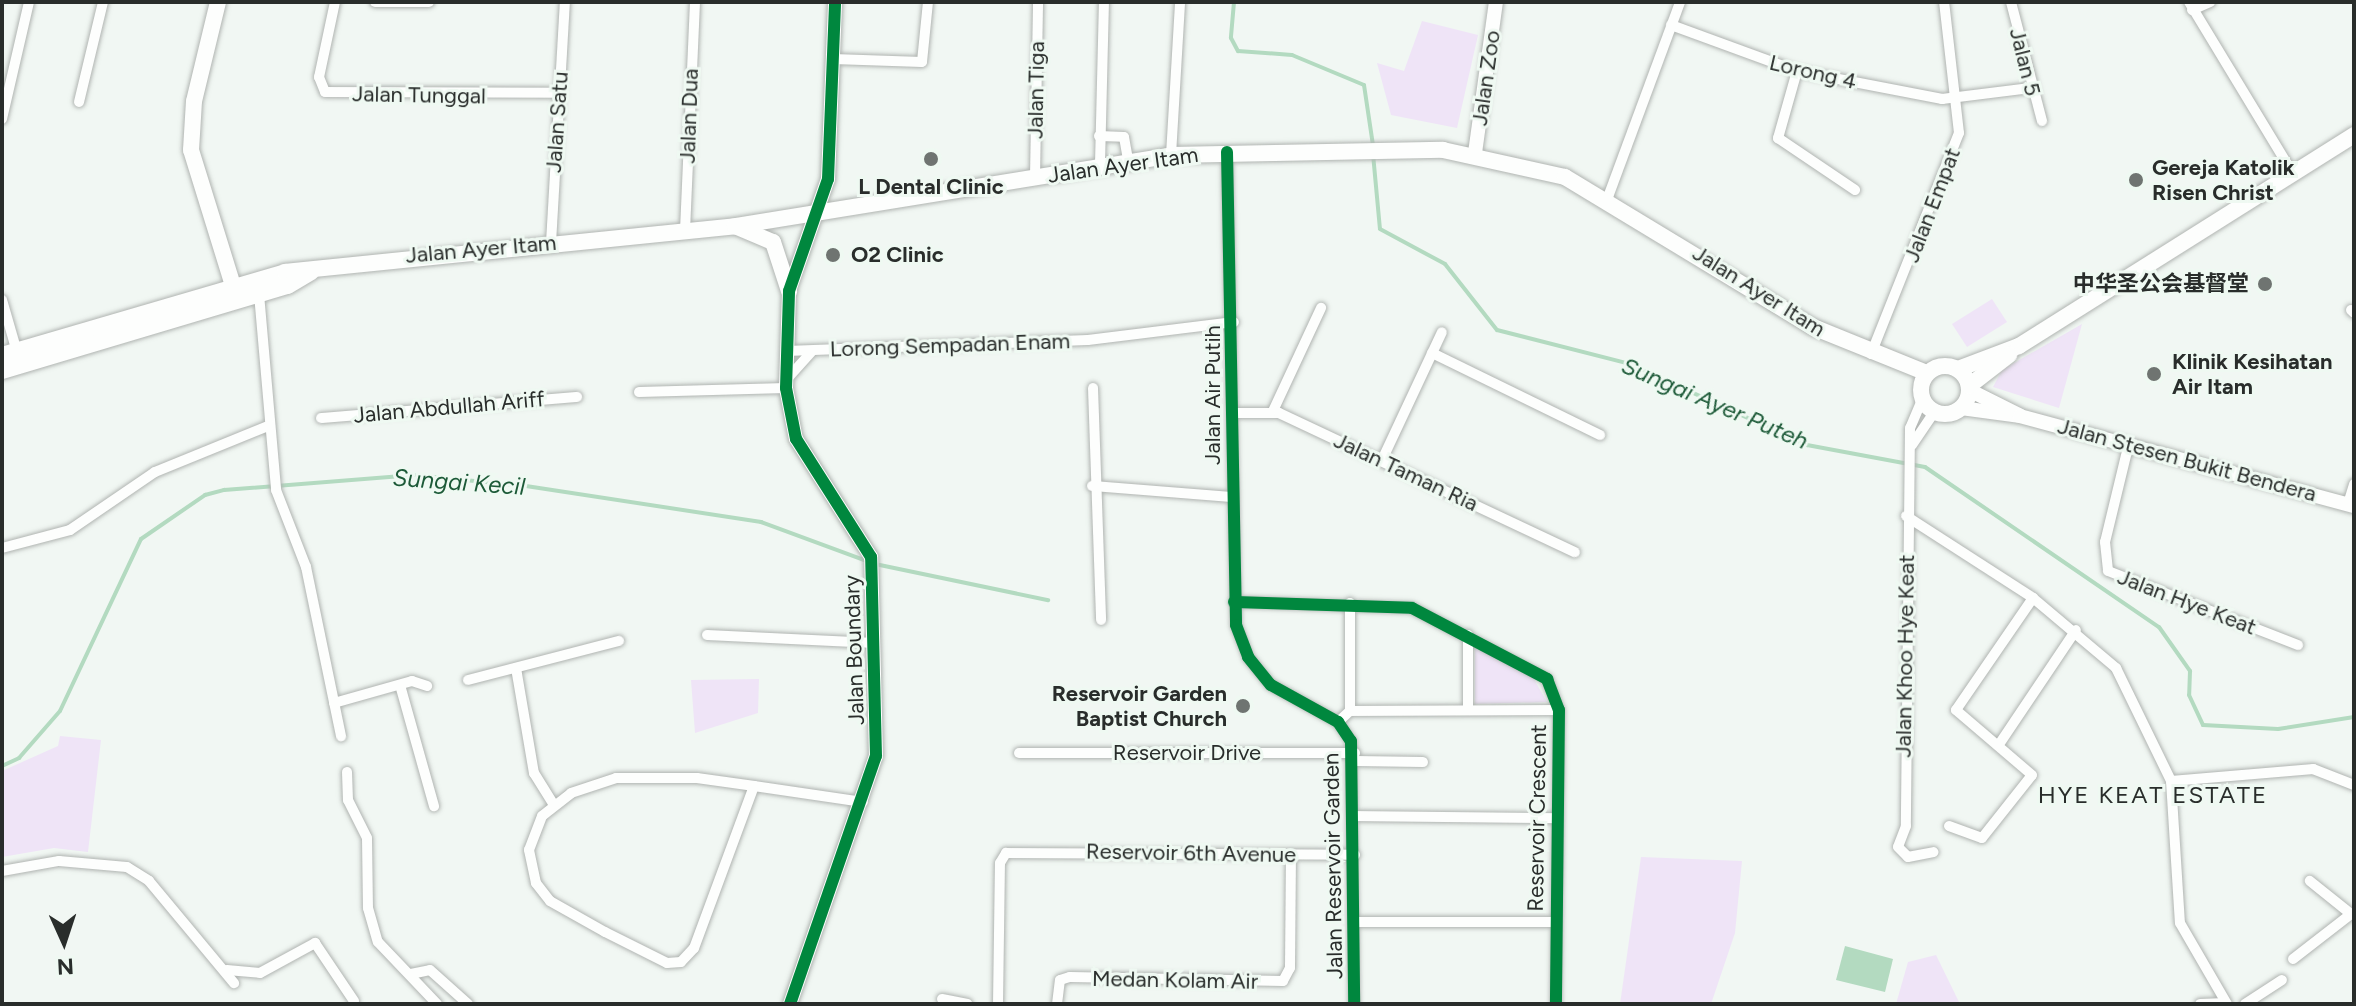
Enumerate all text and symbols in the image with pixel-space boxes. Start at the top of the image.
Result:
street label: Jalan 5 [2004,25,2046,99]
street label: Jalan Zoo [1466,29,1506,127]
street label: Jalan Tiga [1022,41,1050,139]
street label: Lorong 4 [1767,49,1859,95]
street label: Jalan Dua [674,68,704,164]
street label: Jalan Satu [540,70,574,174]
street label: Jalan Tunggal [352,81,486,109]
street label: Jalan Ayer Itam [1046,141,1200,189]
street label: Jalan Empat [1898,144,1966,266]
marker: L Dental Clinic [920,148,942,170]
place label: Gereja Katolik Risen Christ [2152,154,2295,206]
marker: Gereja Katolik Risen Christ [2127,171,2145,189]
place label: L Dental Clinic [858,174,1004,200]
street label: Jalan Ayer Itam [404,229,558,269]
street label: Jalan Ayer Itam [1688,240,1830,342]
place label: O2 Clinic [851,242,944,268]
marker: O2 Clinic [822,244,844,266]
place label: 中华圣公会基督堂 [2073,271,2249,297]
marker: 中华圣公会基督堂 [2256,275,2274,293]
street label: Jalan Air Putih [1200,325,1226,465]
street label: Lorong Sempadan Enam [829,328,1071,362]
place label: Klinik Kesihatan Air Itam [2172,348,2332,400]
water label: Sungai Ayer Puteh [1617,351,1813,455]
marker: Klinik Kesihatan Air Itam [2143,363,2165,385]
street label: Jalan Abdullah Ariff [352,386,546,428]
street label: Jalan Stesen Bukit Bendera [2055,413,2319,507]
street label: Jalan Taman Ria [1330,427,1482,517]
water label: Sungai Kecil [392,463,526,501]
street label: Jalan Khoo Hye Keat [1890,554,1920,758]
street label: Jalan Hye Keat [2114,563,2260,641]
street label: Jalan Boundary [838,574,870,726]
place label: Reservoir Garden Baptist Church [1052,680,1227,732]
marker: Reservoir Garden Baptist Church [1234,697,1252,715]
street label: Reservoir Crescent [1522,724,1552,912]
street label: Reservoir Drive [1113,740,1261,766]
street label: Jalan Reservoir Garden [1318,753,1348,979]
district label: HYE KEAT ESTATE [2038,781,2268,809]
street label: Reservoir 6th Avenue [1086,838,1296,868]
north arrow [24,902,104,982]
text: N [56,953,74,980]
street label: Medan Kolam Air [1092,965,1258,995]

